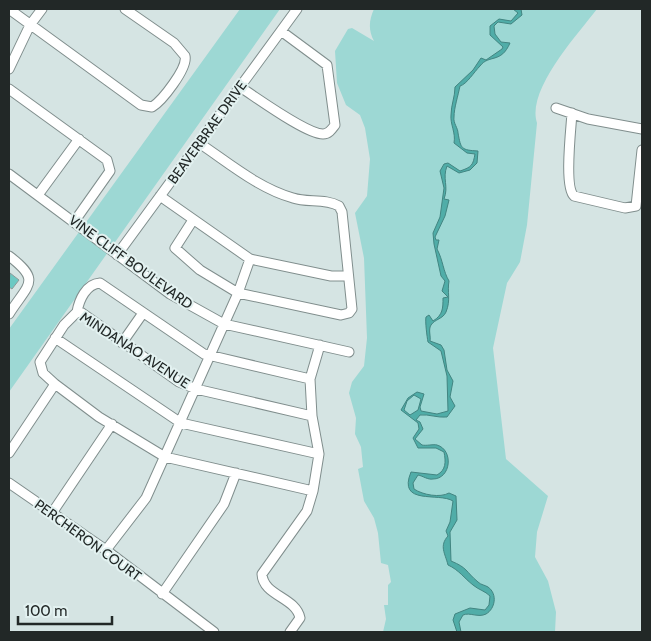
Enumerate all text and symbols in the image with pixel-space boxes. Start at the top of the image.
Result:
street label: BEAVERBRAE DRIVE [163,77,251,187]
street label: VINE CLIFF BOULEVARD [65,211,197,313]
street label: MINDANAO AVENUE [77,308,194,392]
street label: PERCHERON COURT [31,495,145,585]
scale bar [18,594,111,626]
text: 100 m [25,602,67,620]

